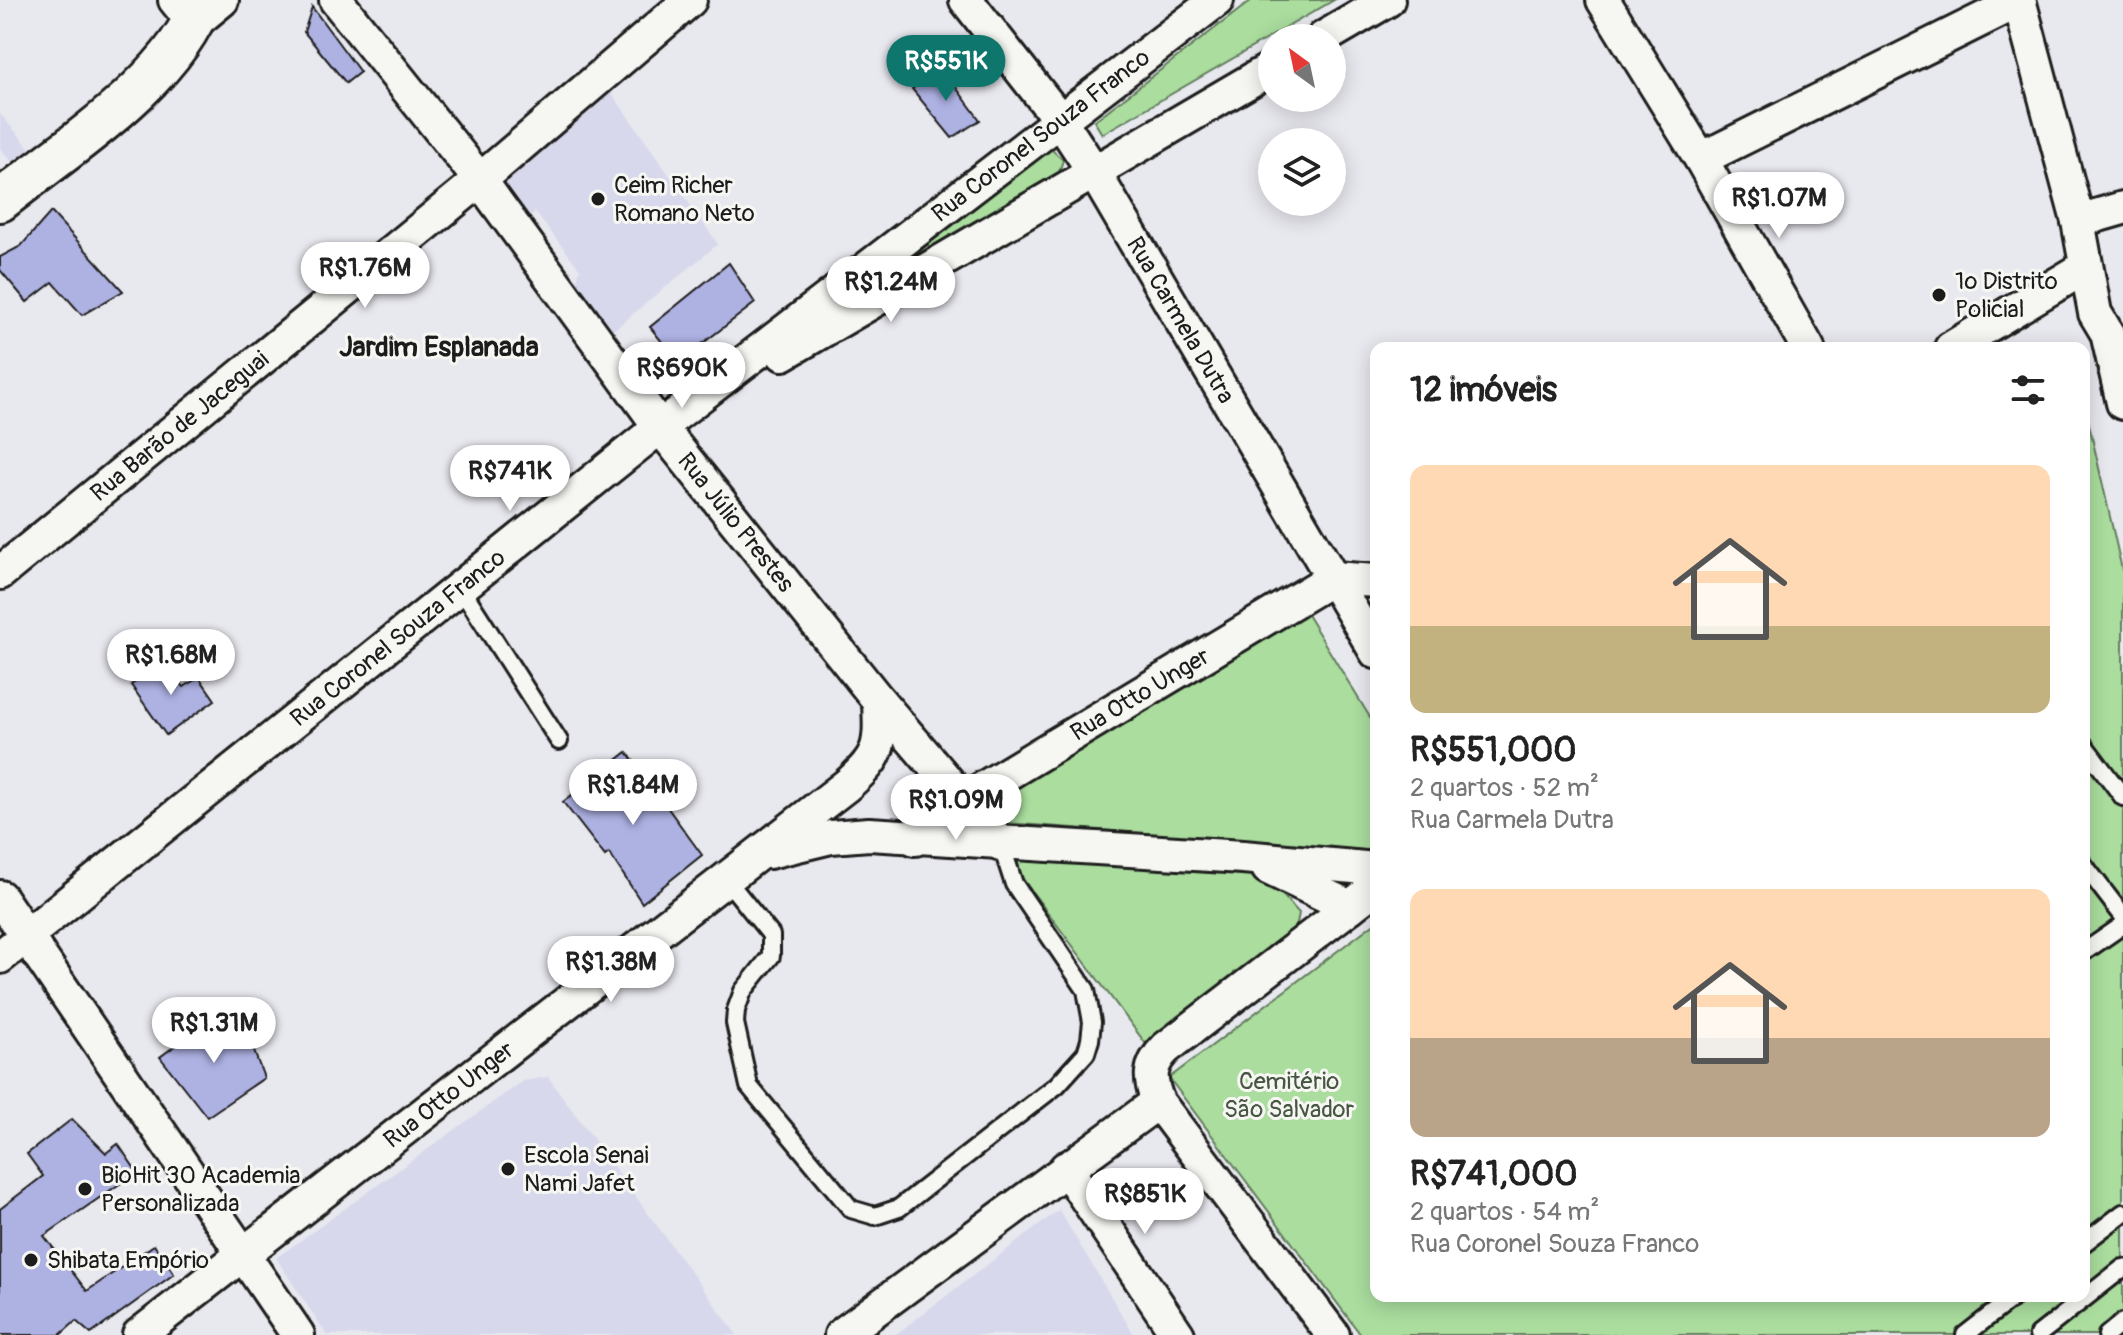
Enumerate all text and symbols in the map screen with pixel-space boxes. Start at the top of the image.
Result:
north arrow [1258,24,1346,112]
map controls [1258,24,1346,216]
pin: R$551K [881,35,1011,103]
street label: Rua Coronel Souza Franco [926,42,1156,228]
text: R$551K [904,45,988,77]
button: layers [1258,128,1346,216]
place label: Ceim Richer Romano Neto [614,171,755,228]
pin: R$1.07M [1705,172,1853,240]
text: R$1.07M [1731,182,1827,214]
marker: Ceim Richer Romano Neto [589,190,607,208]
street label: Rua Carmela Dutra [1121,231,1241,408]
pin: R$1.76M [291,242,439,310]
text: R$1.76M [319,252,411,284]
pin: R$1.24M [817,256,965,324]
text: R$1.24M [844,266,938,298]
place label: 1º Distrito Policial [1955,267,2058,324]
marker: 1º Distrito Policial [1930,286,1948,304]
district label: Jardim Esplanada [339,330,539,365]
pin: R$690K [617,342,747,410]
street label: Rua Barão de Jaceguai [85,345,274,507]
text: R$690K [636,352,728,384]
icon: filters [2006,368,2050,412]
text: 12 imóveis [1410,369,1557,412]
pin: R$741K [445,445,575,513]
street label: Rua Júlio Prestes [672,447,801,598]
text: R$741K [468,455,552,487]
icon: home [1658,517,1802,661]
street label: Rua Coronel Souza Franco [284,543,511,733]
pin: R$1.68M [97,629,245,697]
text: R$1.68M [125,639,217,671]
street label: Rua Otto Unger [1065,641,1215,747]
text: R$551,000 [1410,729,1577,772]
pin: R$1.84M [559,759,707,827]
text: R$1.84M [587,769,679,801]
text: 2 quartos · 52 m² [1410,772,1599,804]
pin: R$1.09M [882,774,1030,842]
text: R$1.09M [909,784,1003,816]
text: Rua Carmela Dutra [1410,804,1614,836]
pin: R$1.38M [537,936,685,1004]
icon: home [1658,941,1802,1085]
text: R$1.38M [565,946,657,978]
pin: R$1.31M [140,997,288,1065]
text: R$1.31M [170,1007,258,1039]
street label: Rua Otto Unger [378,1035,520,1154]
park label: Cemitério São Salvador [1224,1067,1354,1124]
place label: Escola Senai Nami Jafet [524,1141,649,1198]
text: R$741,000 [1410,1153,1577,1196]
marker: Escola Senai Nami Jafet [499,1160,517,1178]
place label: BioHit 30 Academia Personalizada [101,1161,300,1218]
pin: R$851K [1080,1168,1210,1236]
text: R$851K [1104,1178,1186,1210]
marker: BioHit 30 Academia Personalizada [76,1180,94,1198]
text: 2 quartos · 54 m² [1410,1196,1599,1228]
text: Rua Coronel Souza Franco [1410,1228,1699,1260]
place label: Shibata Empório [47,1246,209,1275]
marker: Shibata Empório [22,1251,40,1269]

